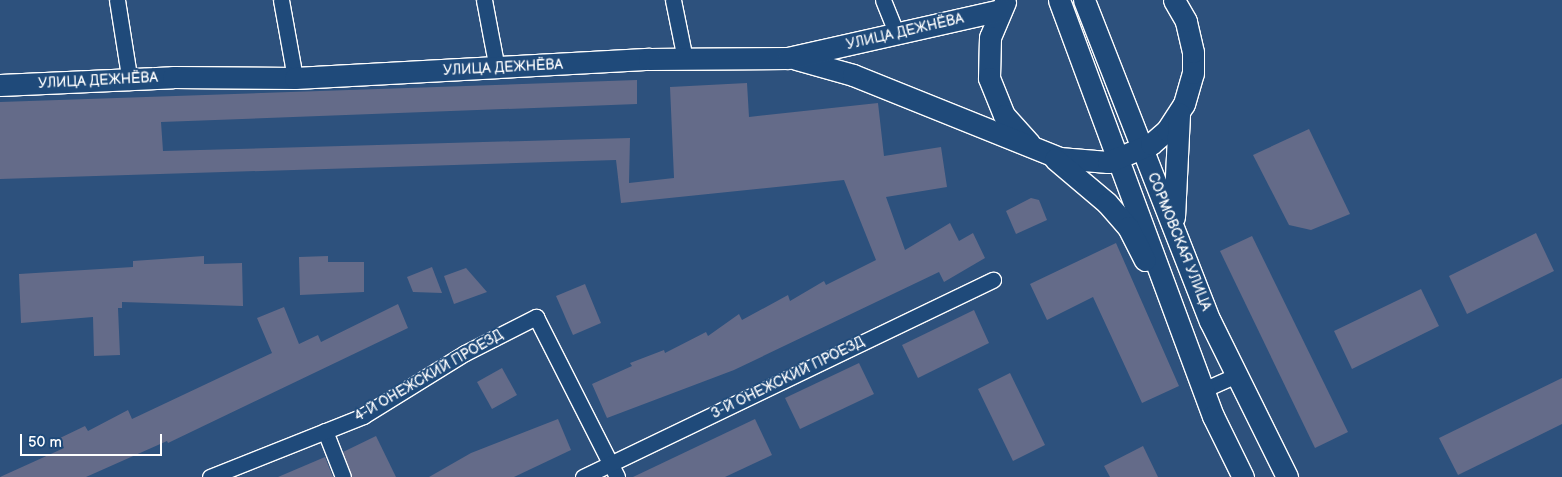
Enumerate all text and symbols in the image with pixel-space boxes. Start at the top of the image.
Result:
street label: УЛИЦА ДЕЖНЁВА [845,10,965,54]
street label: УЛИЦА ДЕЖНЁВА [443,56,563,80]
street label: УЛИЦА ДЕЖНЁВА [38,69,158,93]
street label: СОРМОВСКАЯ УЛИЦА [1144,171,1214,313]
street label: 4-Й ОНЕЖСКИЙ ПРОЕЗД [352,327,506,425]
street label: 3-Й ОНЕЖСКИЙ ПРОЕЗД [708,333,868,423]
scale bar [22,424,165,456]
text: 50 m [28,433,62,452]

